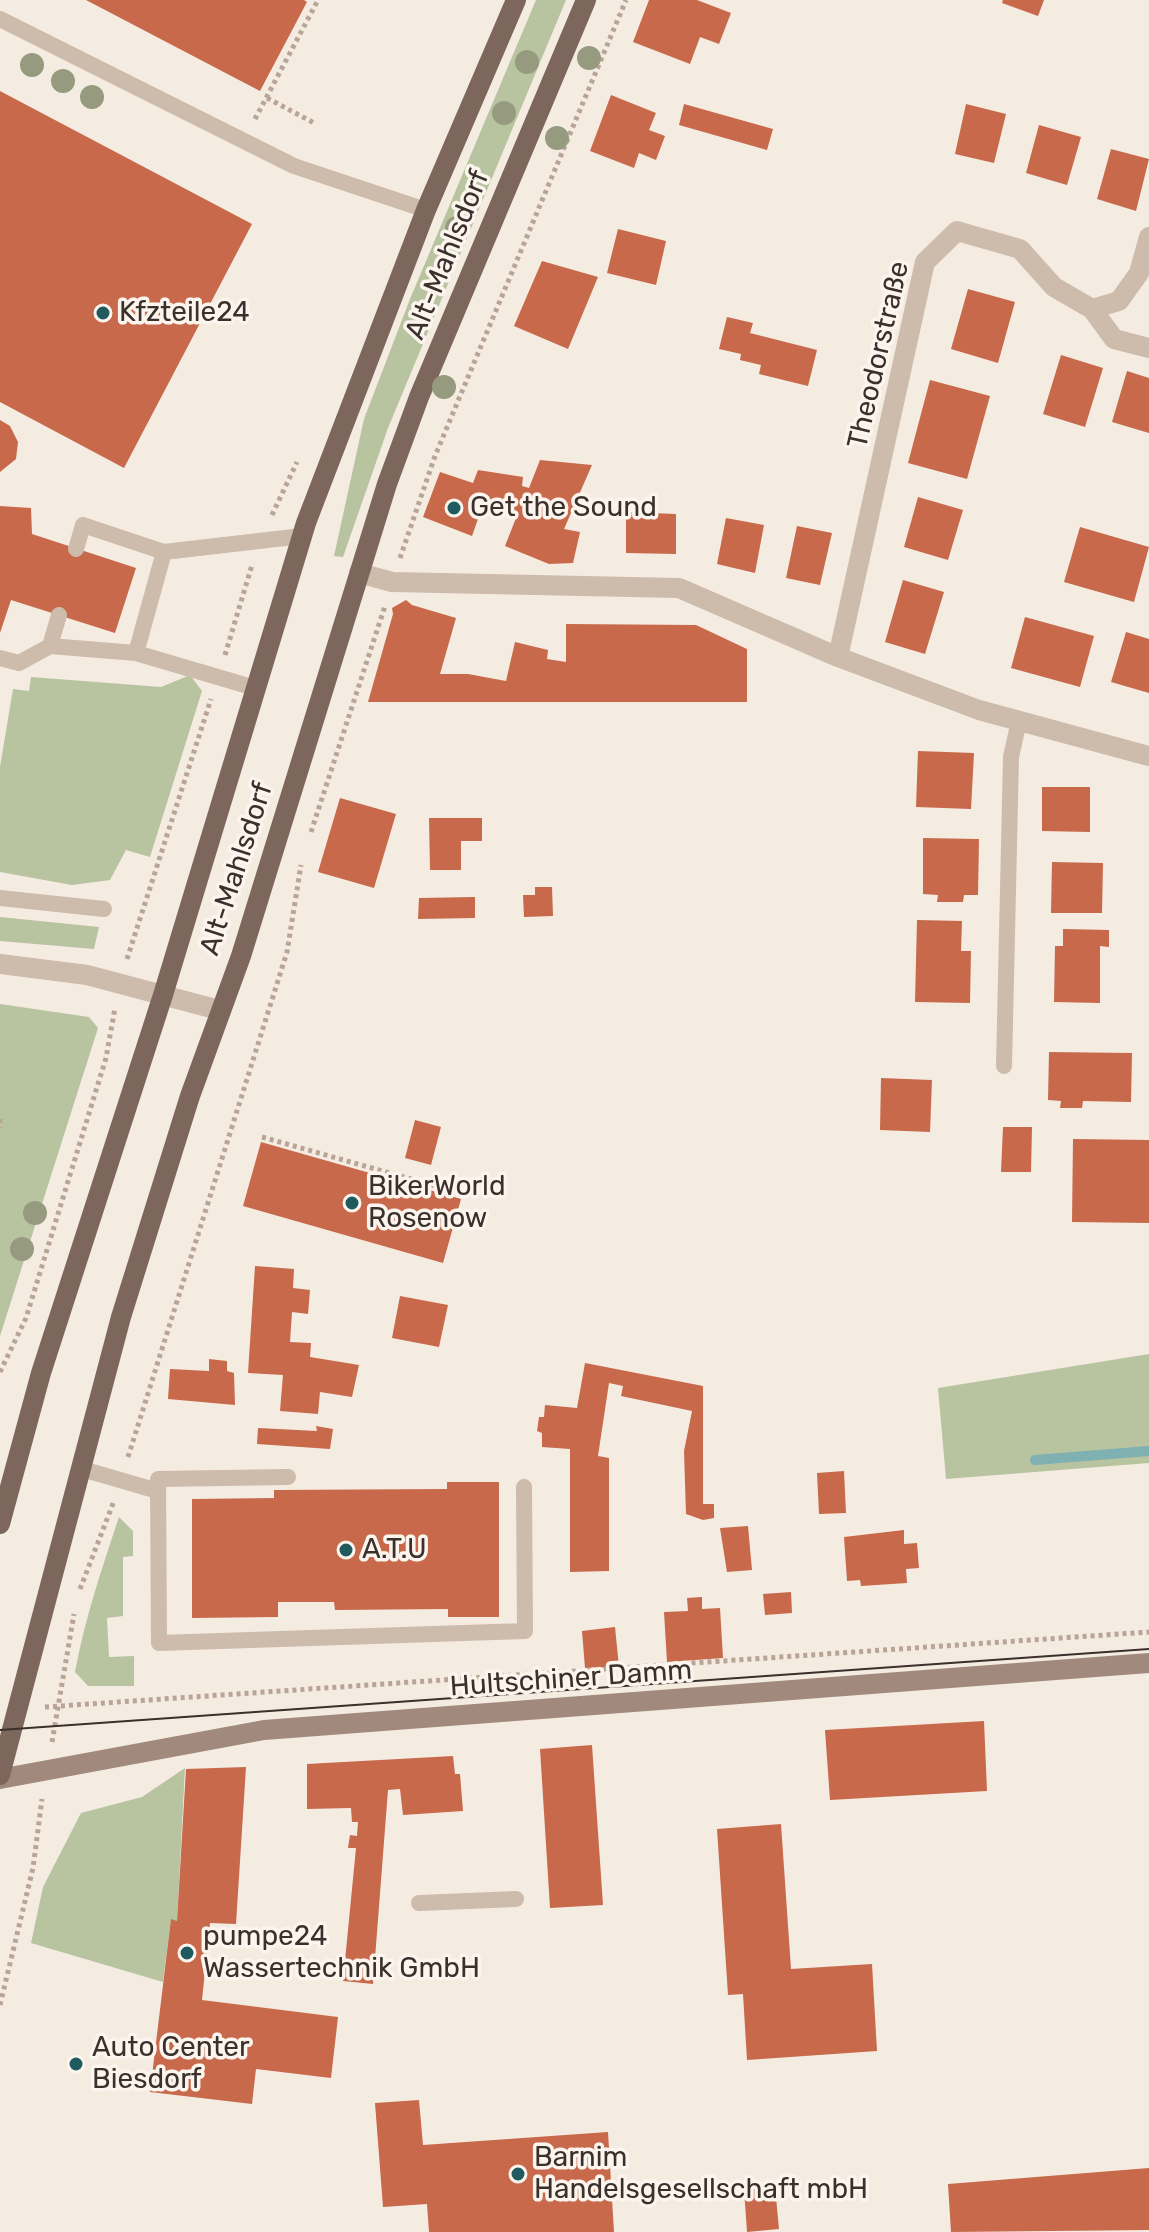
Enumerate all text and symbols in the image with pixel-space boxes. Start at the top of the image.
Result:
street label: Alt-Mahlsdorf [399,165,497,345]
street label: Theodorstraße [841,258,917,452]
place label: Kfzteile24 [119,296,250,330]
marker: Kfzteile24 [94,304,112,322]
place label: Get the Sound [470,491,657,525]
marker: Get the Sound [445,499,463,517]
street label: Alt-Mahlsdorf [193,778,281,960]
place label: BikerWorld Rosenow [368,1170,506,1236]
marker: BikerWorld Rosenow [343,1194,361,1212]
place label: A.T.U [362,1533,427,1567]
marker: A.T.U [337,1541,355,1559]
street label: Hultschiner Damm [449,1654,693,1704]
place label: pumpe24 Wassertechnik GmbH [203,1920,480,1986]
marker: pumpe24 Wassertechnik GmbH [178,1944,196,1962]
place label: Auto Center Biesdorf [92,2031,250,2097]
marker: Auto Center Biesdorf [67,2055,85,2073]
place label: Barnim Handelsgesellschaft mbH [534,2141,868,2207]
marker: Barnim Handelsgesellschaft mbH [509,2165,527,2183]

